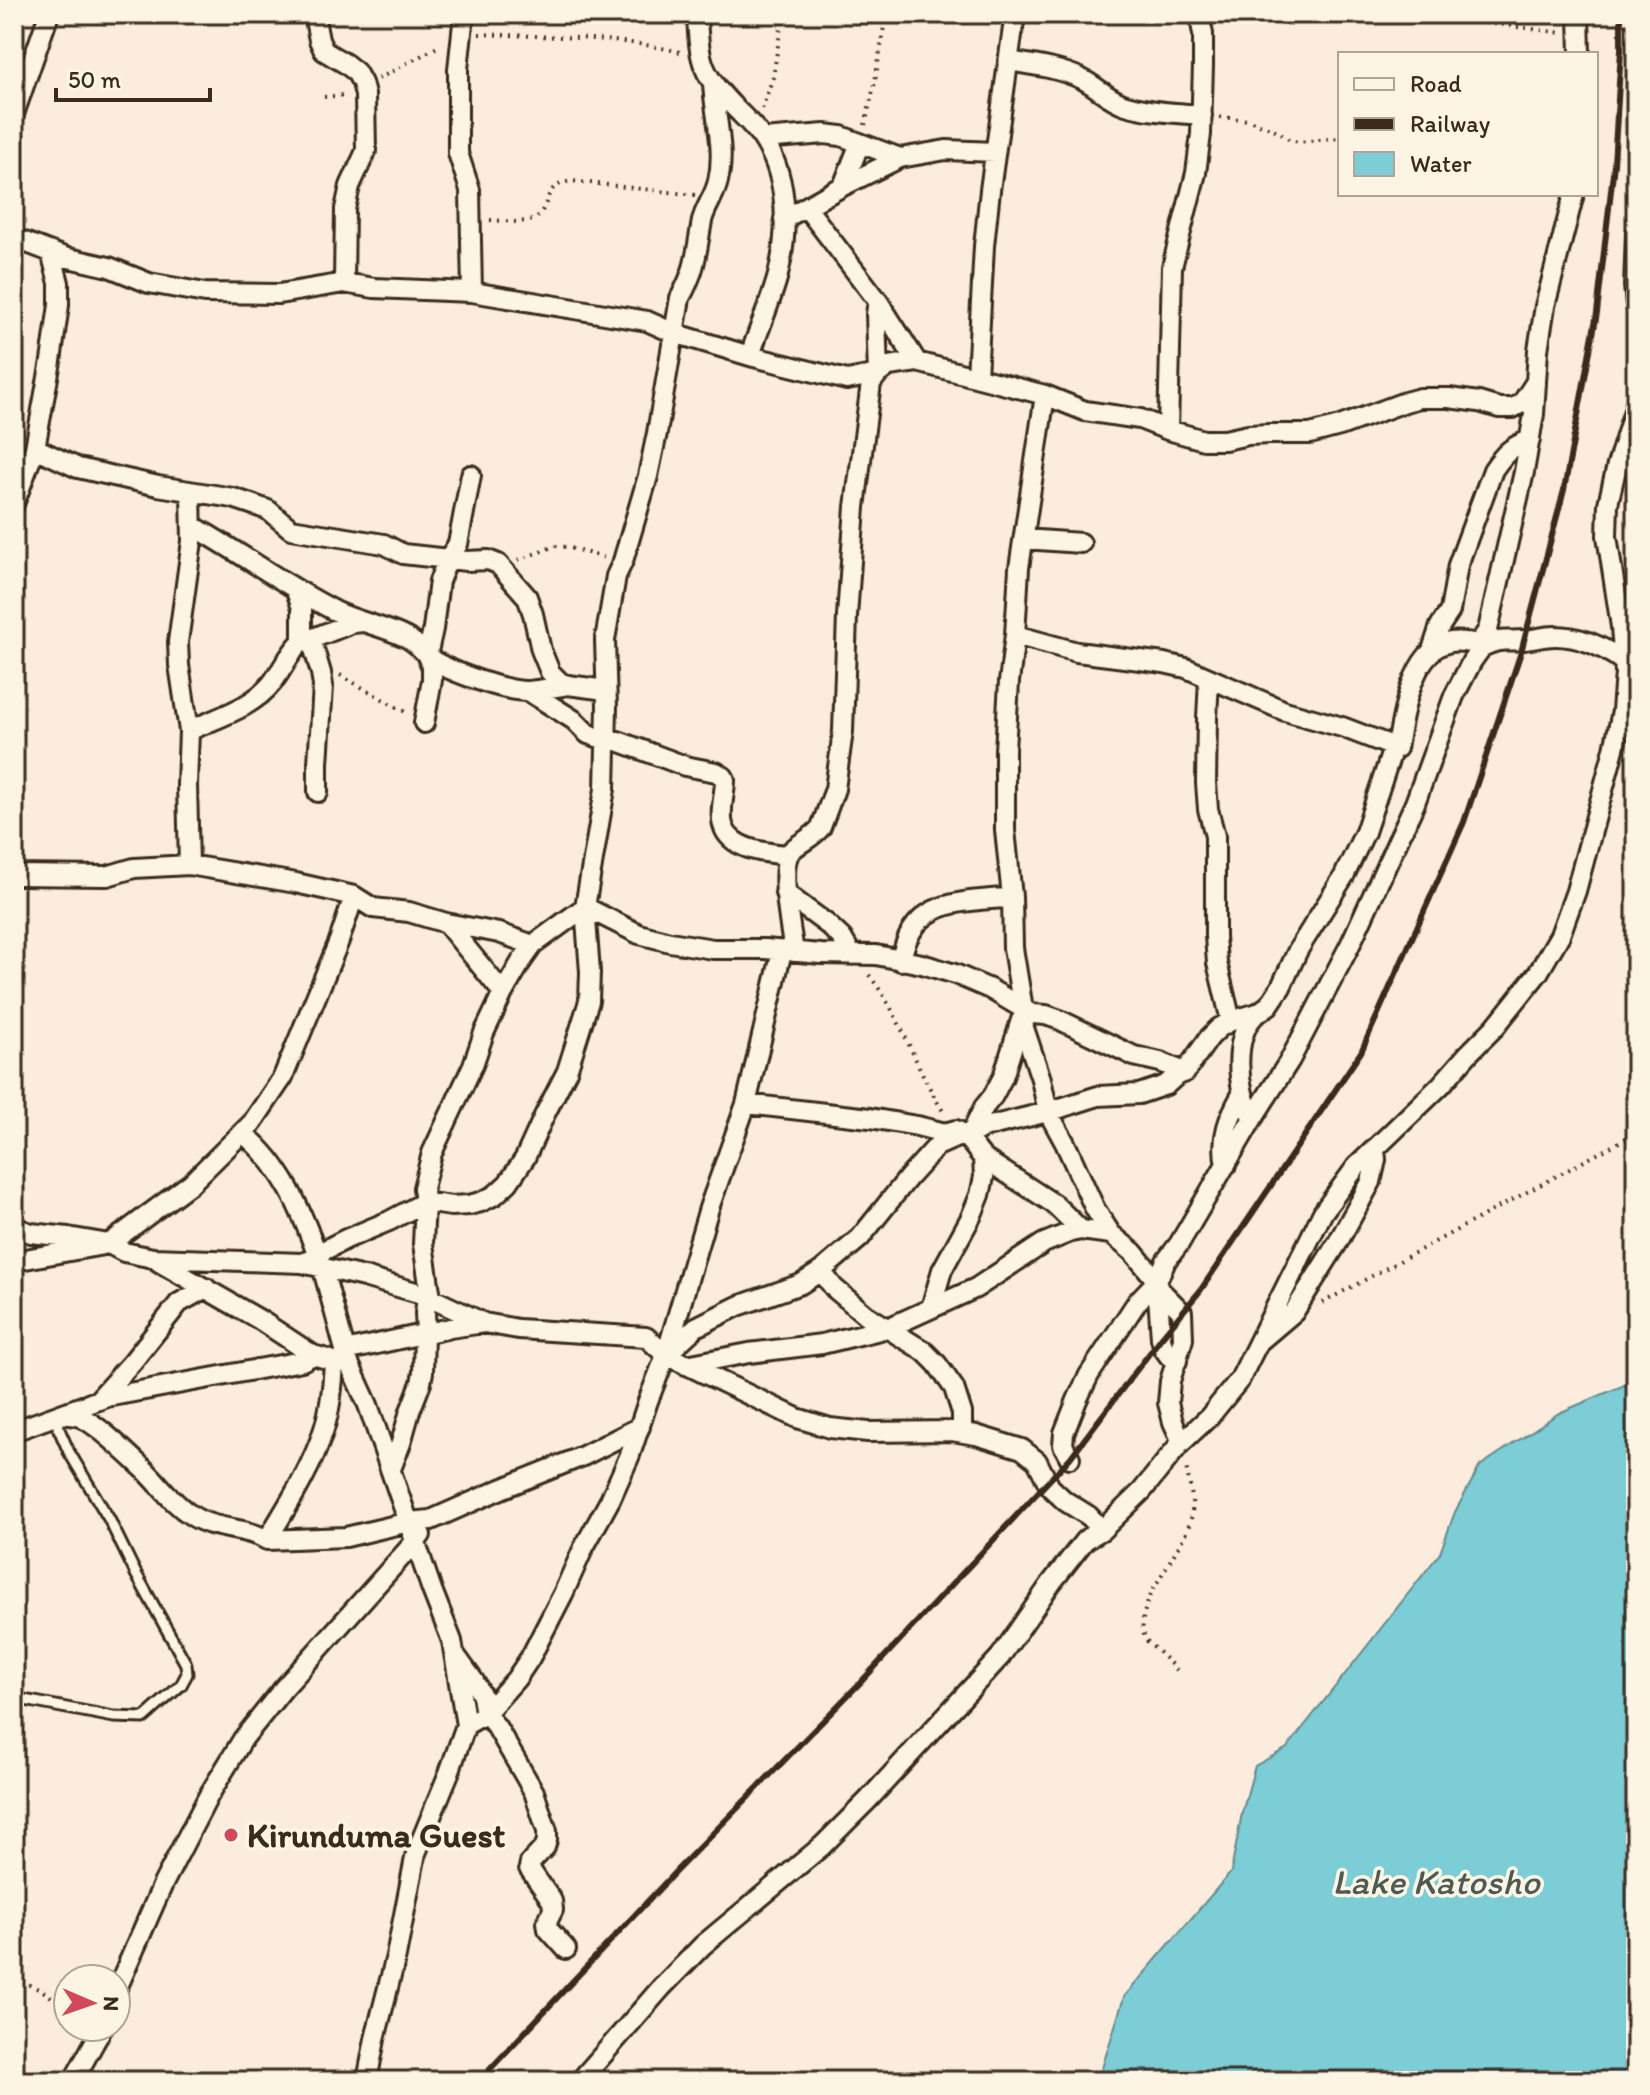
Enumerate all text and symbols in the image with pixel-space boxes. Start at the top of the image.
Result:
scale bar [56,52,210,102]
legend [1338,52,1598,196]
text: 50 m [68,65,121,94]
text: Road [1410,69,1462,98]
text: Railway [1410,109,1491,138]
text: Water [1410,149,1472,178]
place label: Kirunduma Guest [247,1815,506,1856]
marker: Kirunduma Guest [222,1826,240,1844]
water label: Lake Katosho [1332,1860,1542,1903]
north arrow [52,1963,132,2043]
text: N [98,1996,125,2012]

